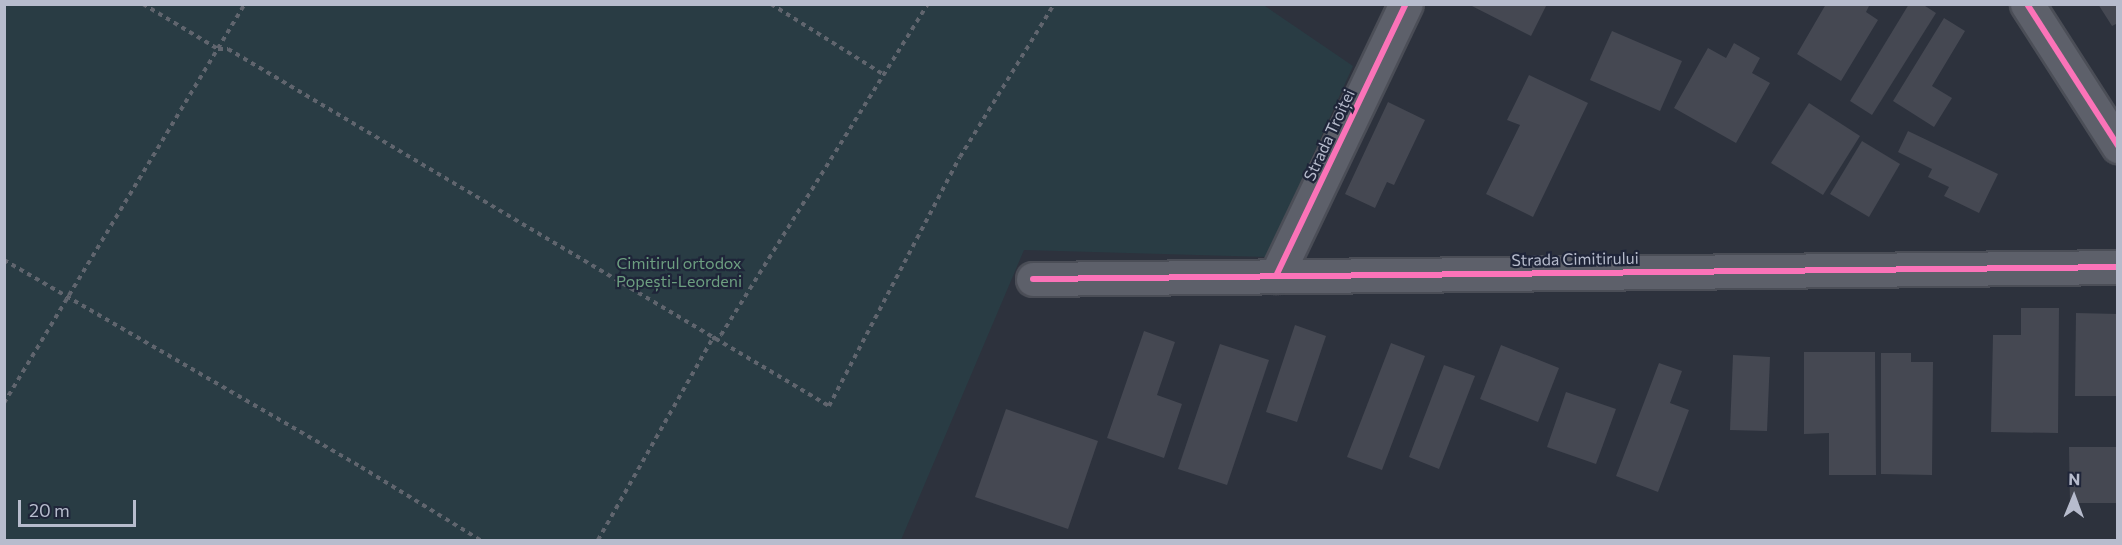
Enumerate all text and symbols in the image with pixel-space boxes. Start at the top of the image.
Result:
street label: Strada Troiței [1299,86,1359,184]
street label: Strada Cimitirului [1511,248,1639,270]
park label: Cimitirul ortodox Popești-Leordeni [616,253,742,291]
north arrow [2044,467,2104,527]
text: N [2068,469,2080,488]
scale bar [21,488,140,526]
text: 20 m [29,499,70,521]

